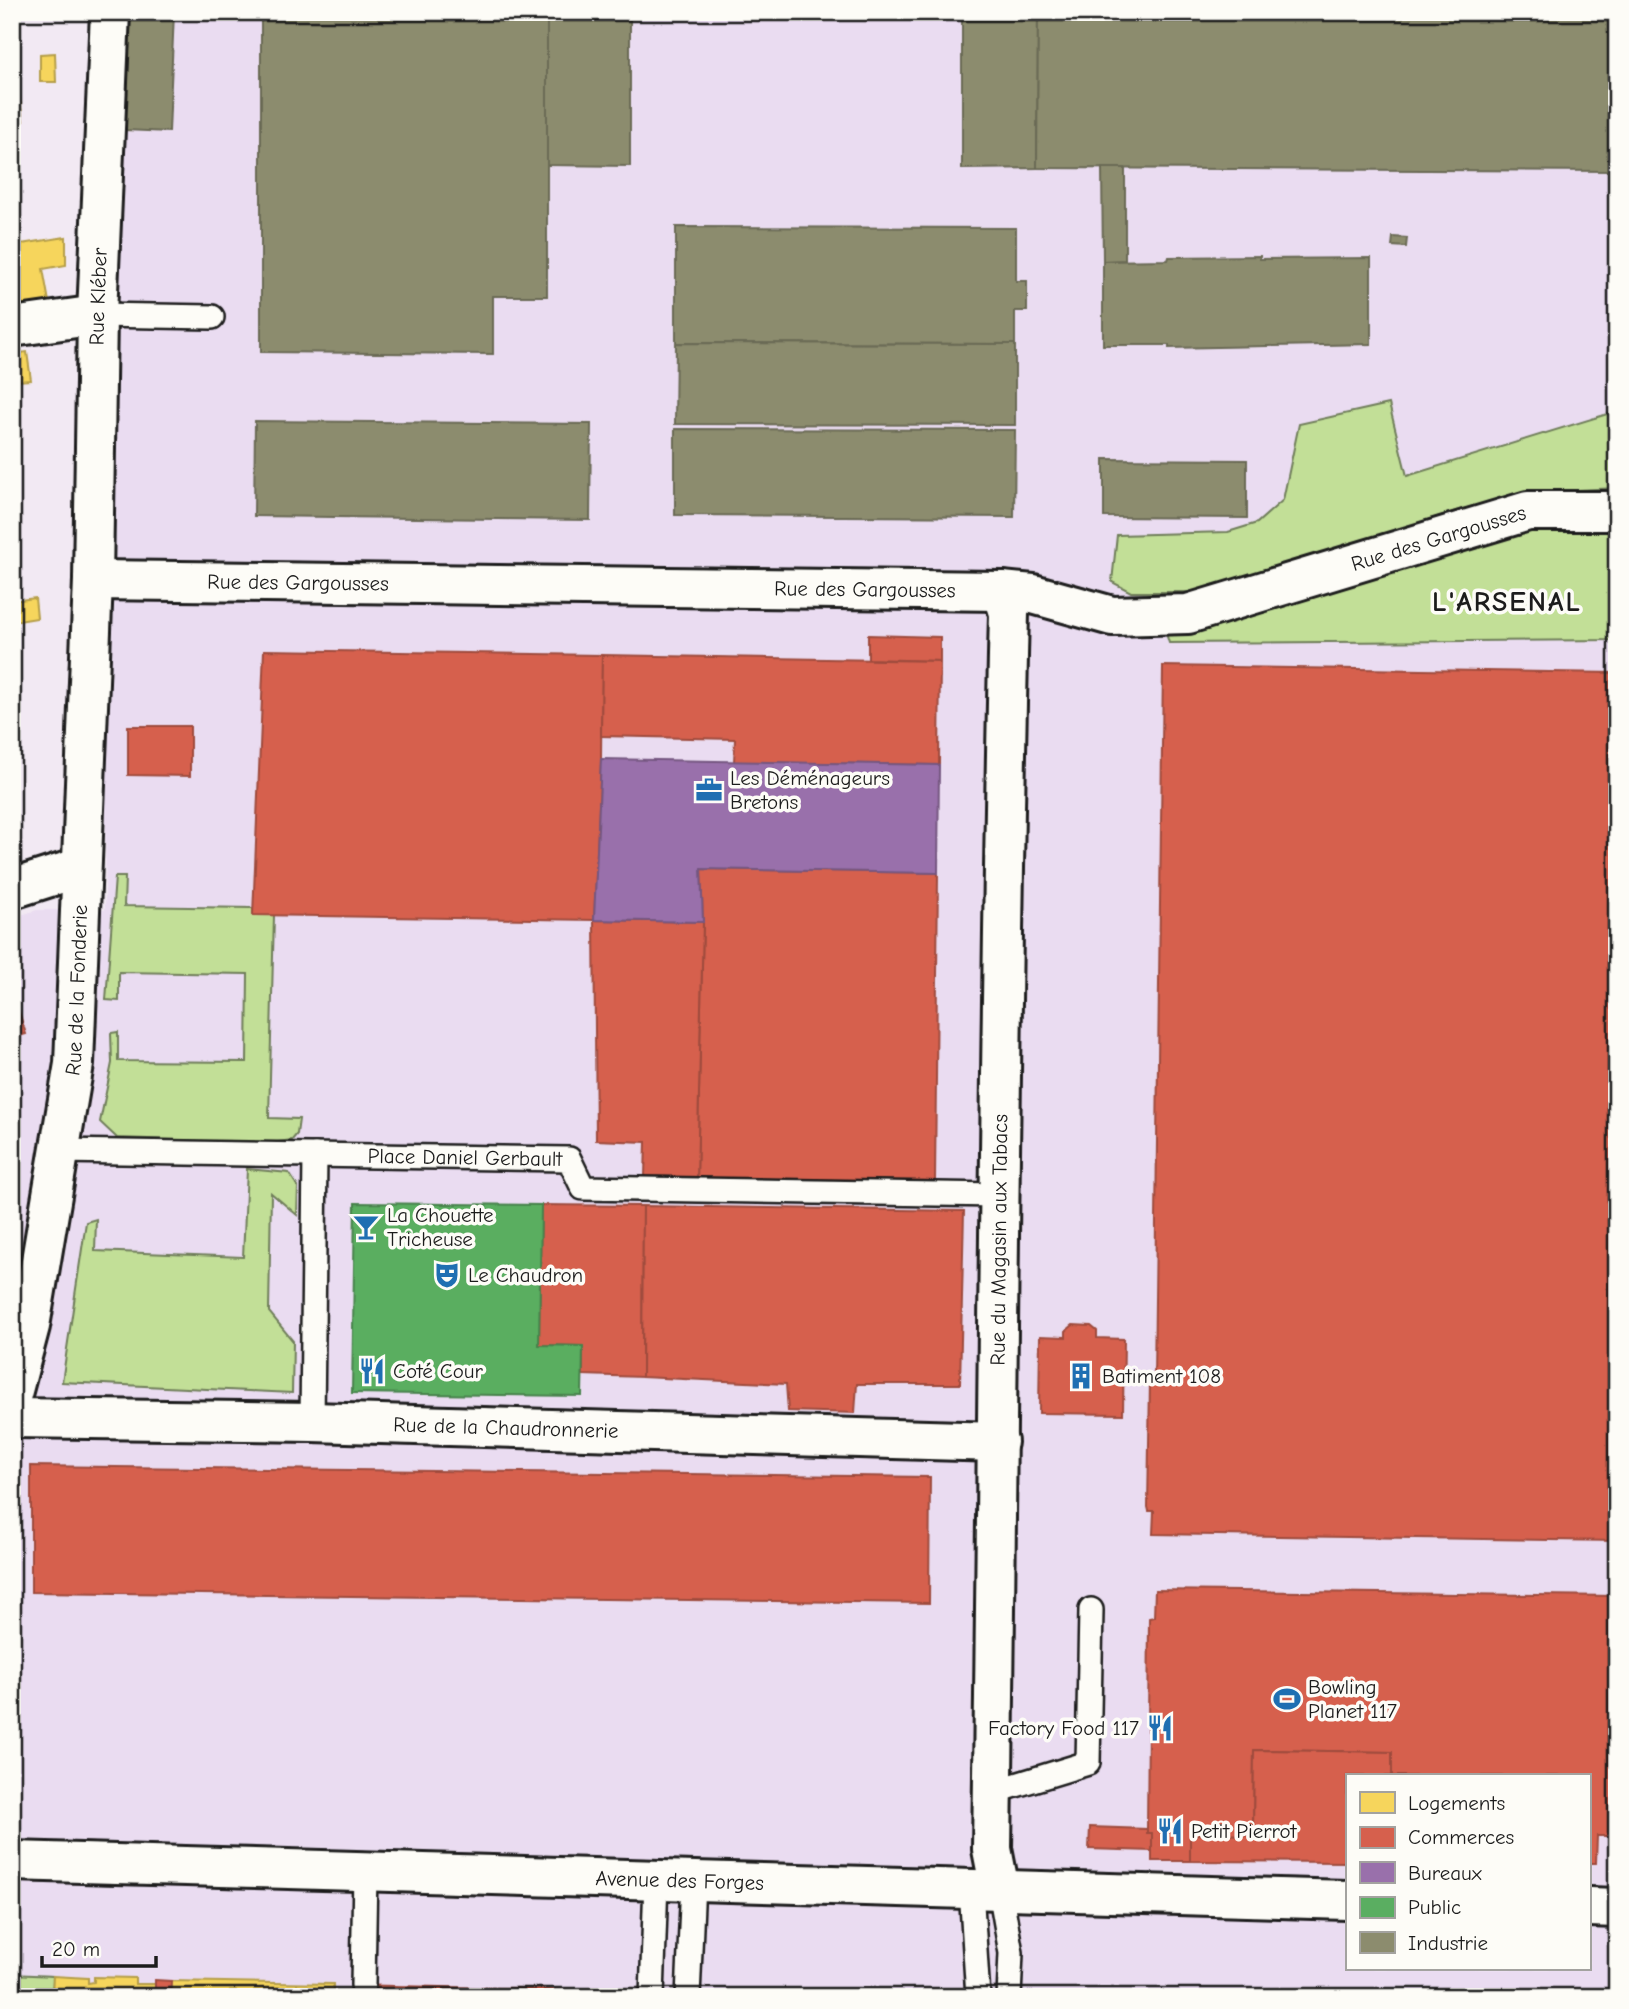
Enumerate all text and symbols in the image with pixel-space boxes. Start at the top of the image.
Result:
street label: Rue Kléber [85,246,112,346]
street label: Rue des Gargousses [1348,500,1529,576]
street label: Rue des Gargousses [207,569,389,596]
street label: Rue des Gargousses [774,576,956,602]
district label: L'ARSENAL [1432,586,1582,618]
place label: Les Déménageurs Bretons [730,766,890,814]
office icon: Les Déménageurs Bretons [694,775,724,805]
street label: Rue de la Fonderie [60,904,92,1077]
street label: Rue du Magasin aux Tabacs [986,1114,1012,1366]
street label: Place Daniel Gerbault [367,1144,564,1171]
place label: La Chouette Tricheuse [387,1203,493,1251]
bar icon: La Chouette Tricheuse [351,1212,381,1242]
theatre icon: Le Chaudron [432,1260,462,1290]
place label: Le Chaudron [468,1263,583,1287]
restaurant icon: Coté Cour [357,1356,387,1386]
place label: Coté Cour [393,1359,483,1383]
building icon: Batiment 108 [1066,1361,1096,1391]
place label: Batiment 108 [1102,1364,1221,1388]
street label: Rue de la Chaudronnerie [393,1412,619,1443]
place label: Bowling Planet 117 [1308,1675,1397,1723]
sports icon: Bowling Planet 117 [1272,1684,1302,1714]
restaurant icon: Factory Food 117 [1145,1713,1175,1743]
place label: Factory Food 117 [988,1716,1139,1740]
legend [1346,1774,1590,1970]
text: Logements [1408,1791,1505,1815]
restaurant icon: Petit Pierrot [1155,1816,1185,1846]
place label: Petit Pierrot [1191,1819,1297,1843]
text: Commerces [1408,1825,1514,1849]
text: Bureaux [1408,1861,1482,1885]
street label: Avenue des Forges [595,1866,764,1895]
text: Public [1408,1895,1461,1919]
scale bar [42,1925,156,1969]
text: Industrie [1408,1931,1488,1955]
text: 20 m [52,1937,100,1961]

